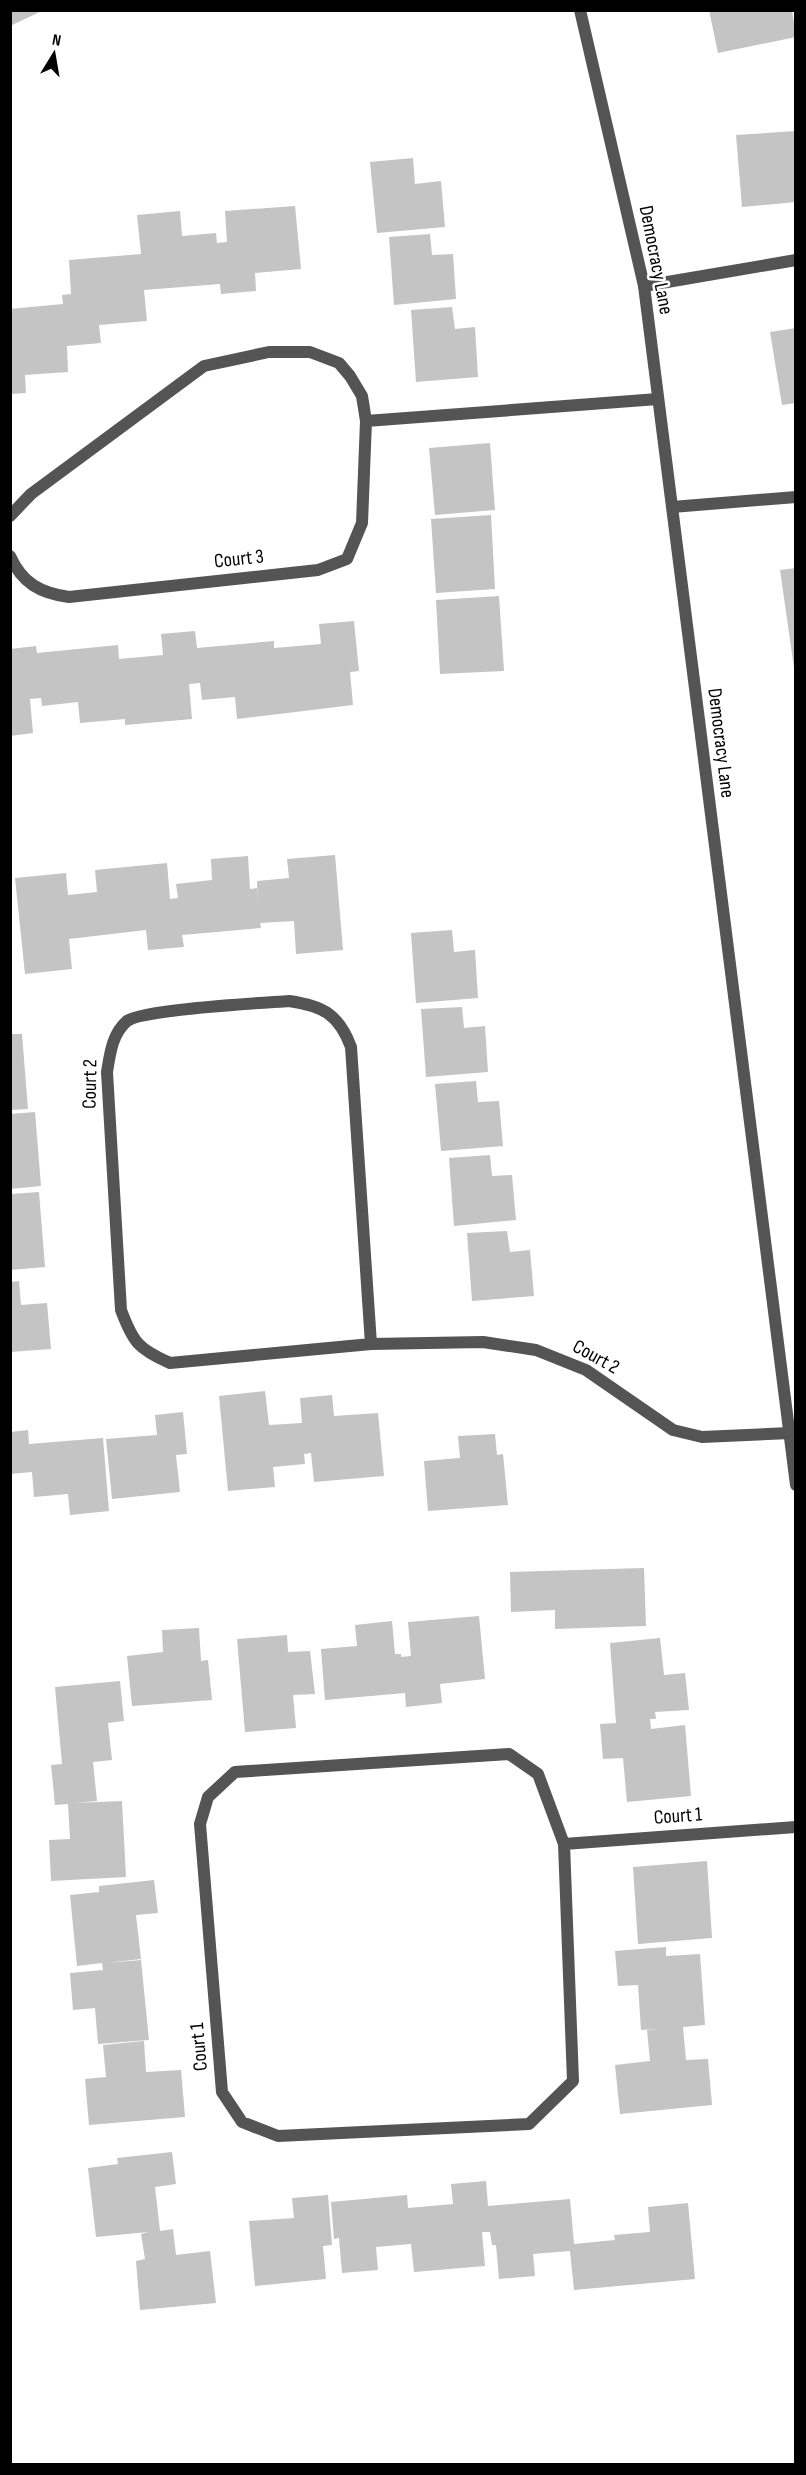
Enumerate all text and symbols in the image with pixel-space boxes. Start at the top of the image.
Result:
north arrow [24,24,84,84]
text: N [51,31,63,51]
street label: Democracy Lane [634,203,678,317]
street label: Court 3 [213,544,265,574]
street label: Democracy Lane [702,687,740,799]
street label: Court 2 [78,1059,102,1109]
street label: Court 2 [568,1334,624,1380]
street label: Court 1 [653,1802,703,1830]
street label: Court 1 [185,2022,213,2072]

